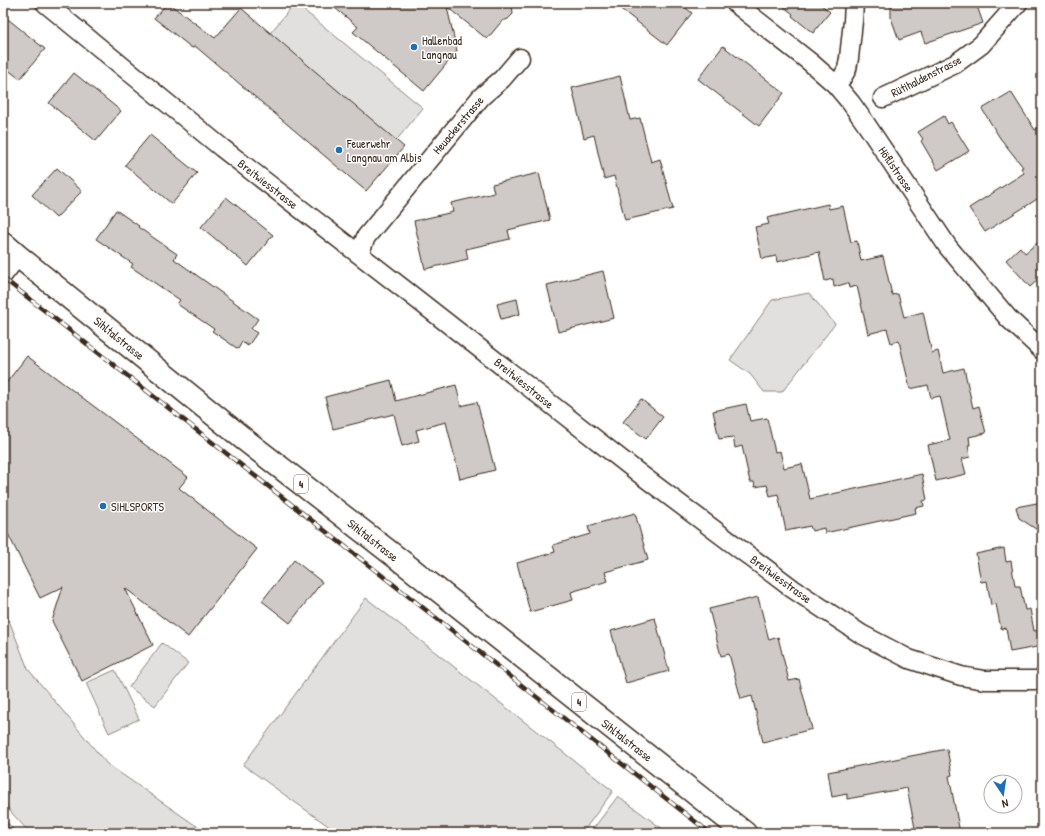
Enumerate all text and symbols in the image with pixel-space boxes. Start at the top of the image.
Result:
place label: Hallenbad Langnau [422,32,462,63]
marker: Hallenbad Langnau [409,42,419,52]
street label: Rütihaldenstrasse [888,51,964,101]
street label: Heuackerstrasse [429,92,487,158]
place label: Feuerwehr Langnau am Albis [346,135,422,166]
street label: Höflistrasse [875,143,918,195]
marker: Feuerwehr Langnau am Albis [334,145,344,155]
street label: Breitwiesstrasse [234,155,302,213]
street label: Sihltalstrasse [90,312,148,364]
street label: Breitwiesstrasse [491,354,558,412]
road number: 4 [294,475,308,493]
place label: SIHLSPORTS [111,498,164,515]
marker: SIHLSPORTS [98,501,108,511]
street label: Sihltalstrasse [344,515,402,565]
street label: Breitwiesstrasse [747,551,815,607]
road number: 4 [572,693,586,711]
street label: Sihltalstrasse [598,715,656,765]
north arrow [983,774,1023,814]
text: N [1001,796,1010,811]

